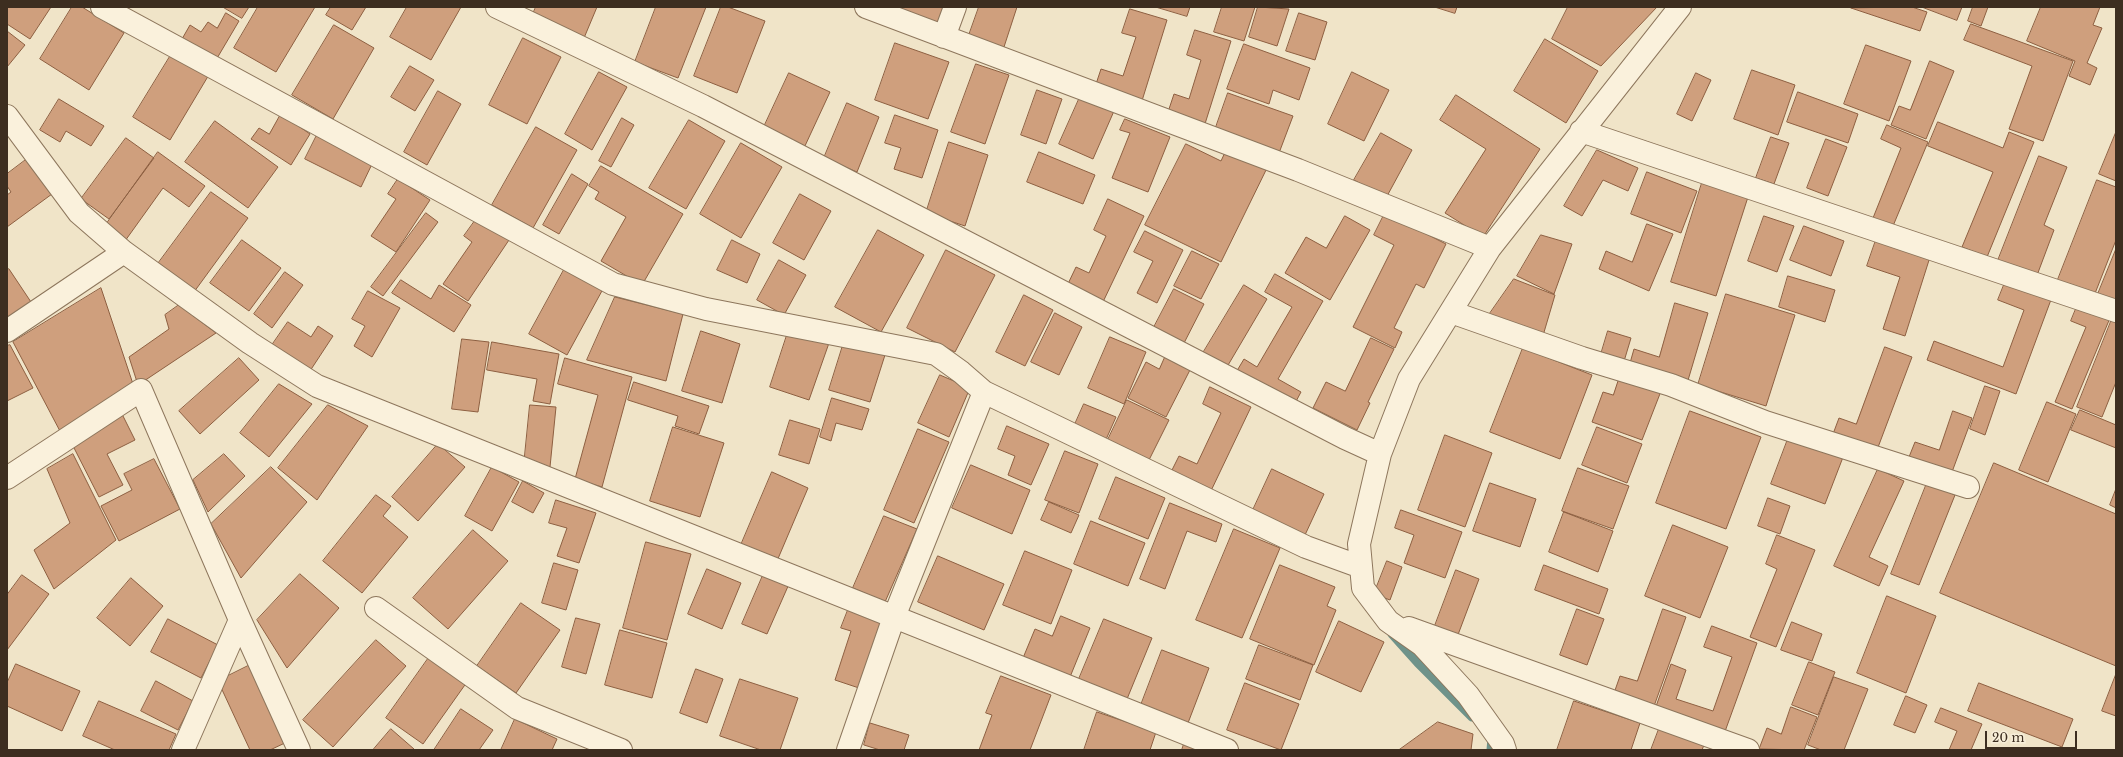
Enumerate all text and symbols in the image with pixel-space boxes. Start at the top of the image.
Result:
scale bar [1987,723,2079,749]
text: 20 m [1992,730,2024,745]

